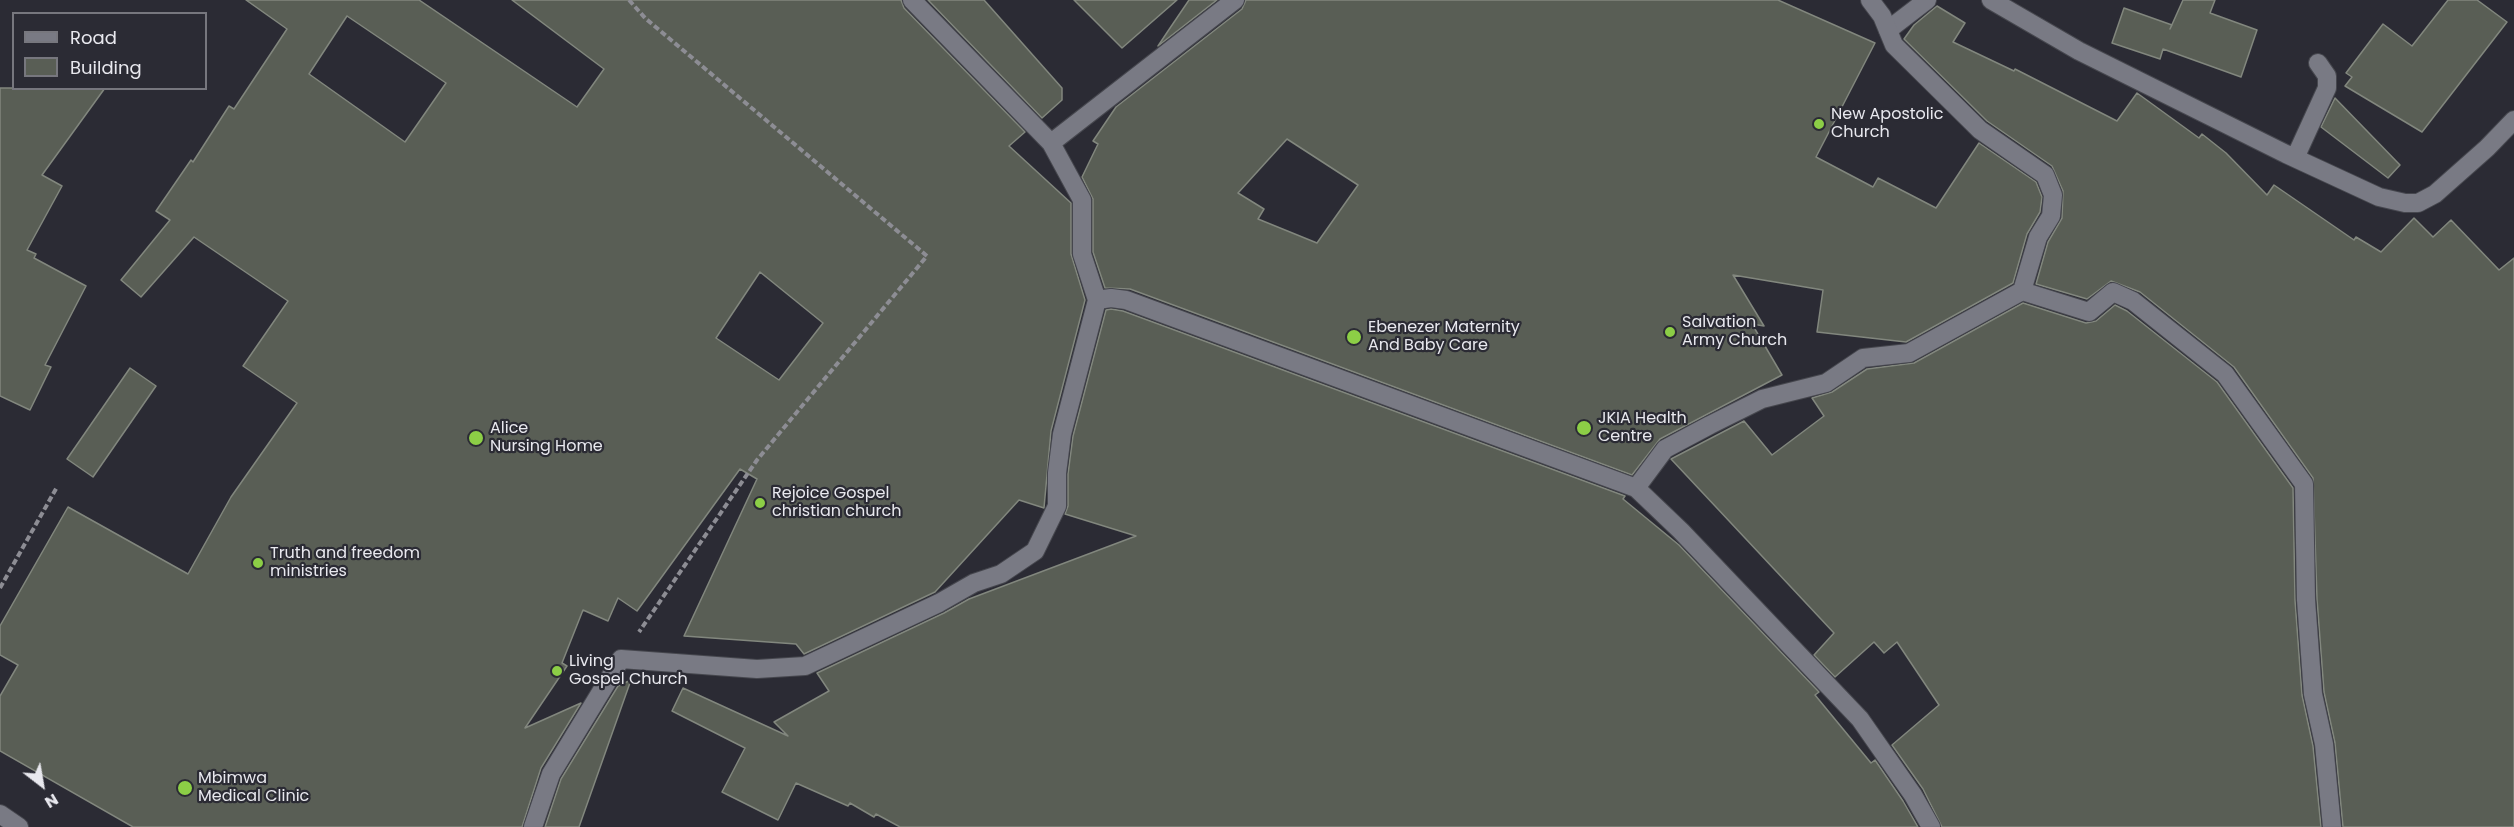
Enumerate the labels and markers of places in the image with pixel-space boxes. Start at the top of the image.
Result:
place label: New Apostolic Church [1831,105,1943,143]
marker: New Apostolic Church [1812,117,1826,131]
place label: Salvation Army Church [1682,313,1787,351]
place label: Ebenezer Maternity And Baby Care [1368,318,1520,356]
marker: Salvation Army Church [1663,325,1677,339]
marker: Ebenezer Maternity And Baby Care [1345,328,1363,346]
place label: JKIA Health Centre [1598,409,1687,447]
place label: Alice Nursing Home [490,419,603,457]
marker: JKIA Health Centre [1575,419,1593,437]
marker: Alice Nursing Home [467,429,485,447]
place label: Rejoice Gospel christian church [772,484,901,522]
marker: Rejoice Gospel christian church [753,496,767,510]
place label: Truth and freedom ministries [270,544,420,582]
marker: Truth and freedom ministries [251,556,265,570]
place label: Living Gospel Church [569,652,688,690]
marker: Living Gospel Church [550,664,564,678]
place label: Mbimwa Medical Clinic [198,769,309,807]
marker: Mbimwa Medical Clinic [176,779,194,797]

